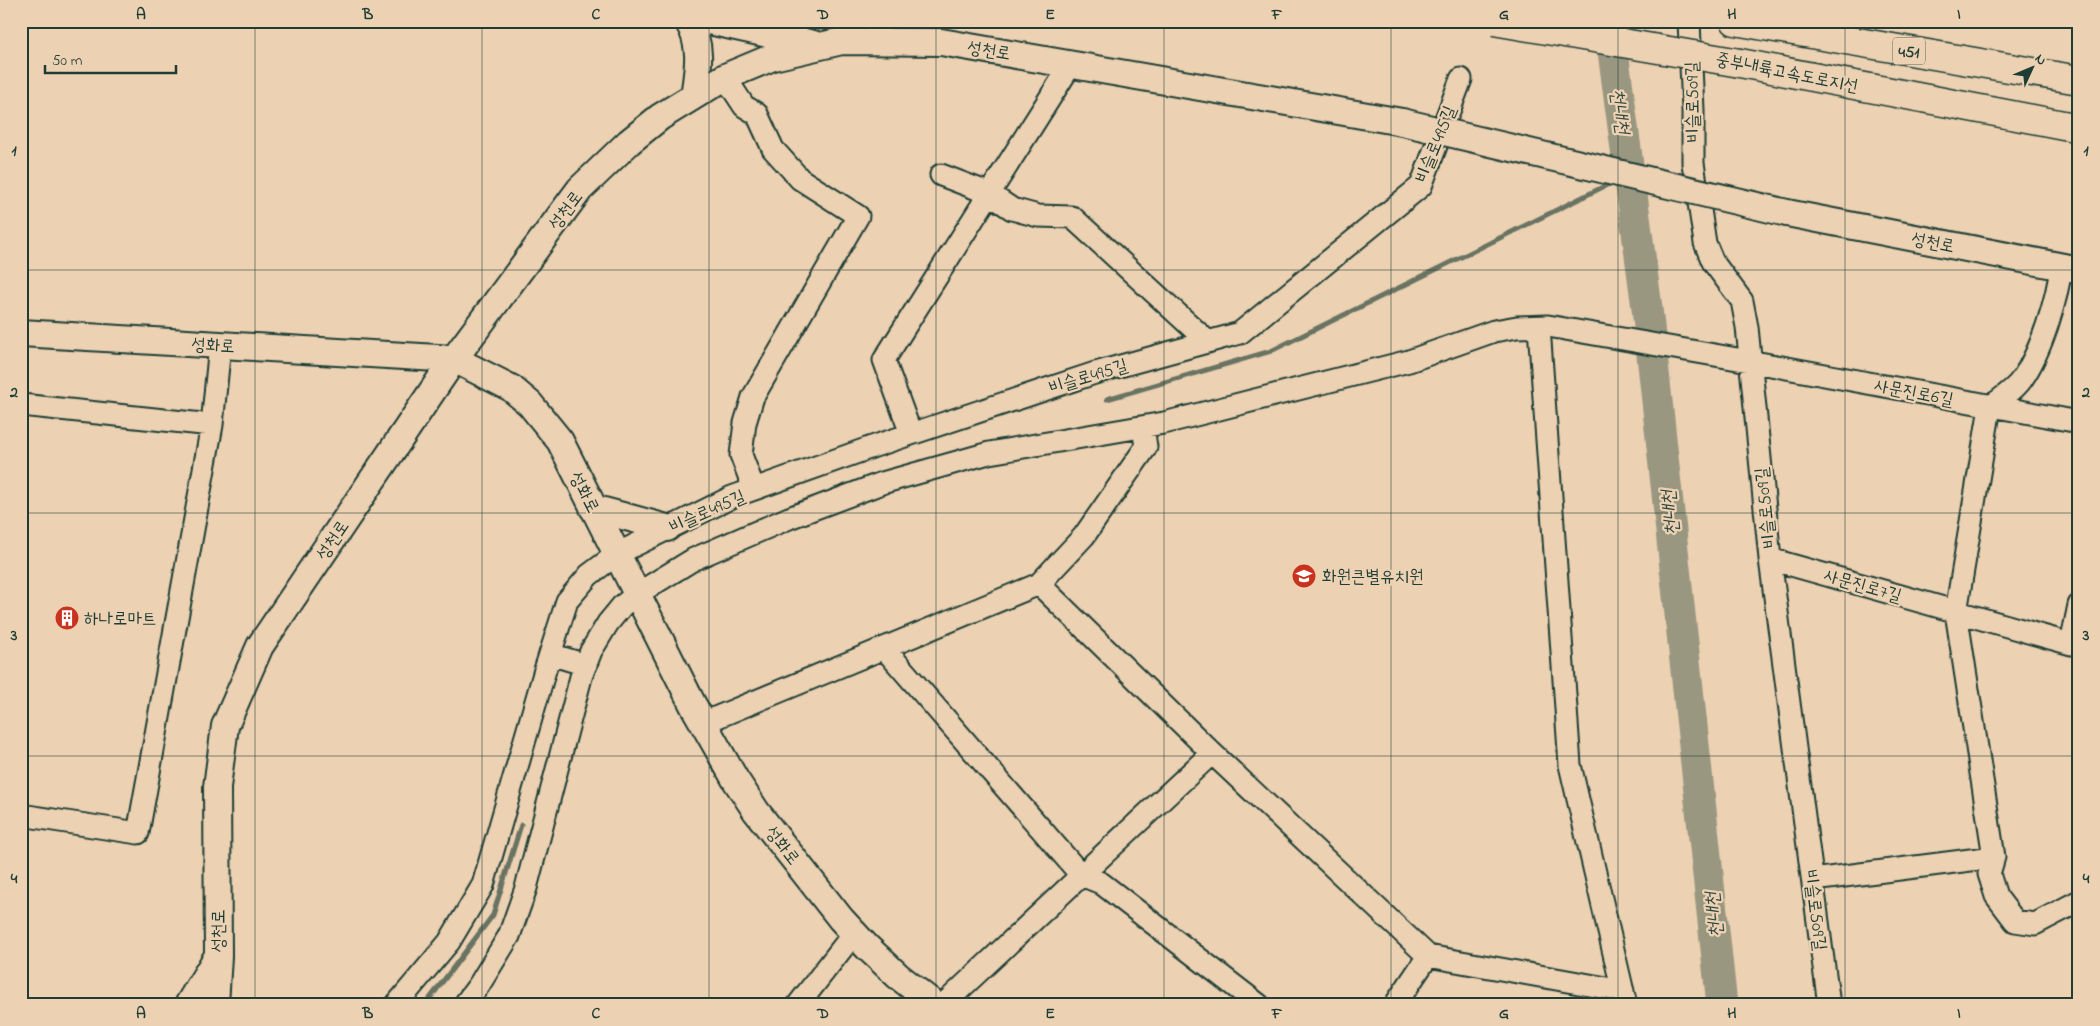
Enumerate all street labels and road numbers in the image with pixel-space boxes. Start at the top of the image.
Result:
street label: 성천로 [965,36,1012,68]
road number: 451 [1893,37,1925,64]
street label: 중부내륙고속도로지선 [1713,47,1860,101]
street label: 비슬로509길 [1680,61,1708,143]
street label: 비슬로495길 [1410,102,1464,187]
street label: 성천로 [543,186,590,236]
street label: 성천로 [1909,227,1956,261]
street label: 성화로 [191,333,235,361]
street label: 비슬로495길 [1046,353,1132,402]
street label: 사문진로6길 [1872,374,1956,414]
street label: 비슬로509길 [1750,465,1784,550]
street label: 성화로 [562,468,605,518]
street label: 비슬로495길 [665,484,751,541]
street label: 성천로 [311,516,357,566]
street label: 사문진로7길 [1820,563,1905,611]
street label: 성화로 [758,821,805,871]
street label: 비슬로509길 [1796,868,1832,953]
street label: 성천로 [207,909,233,953]

